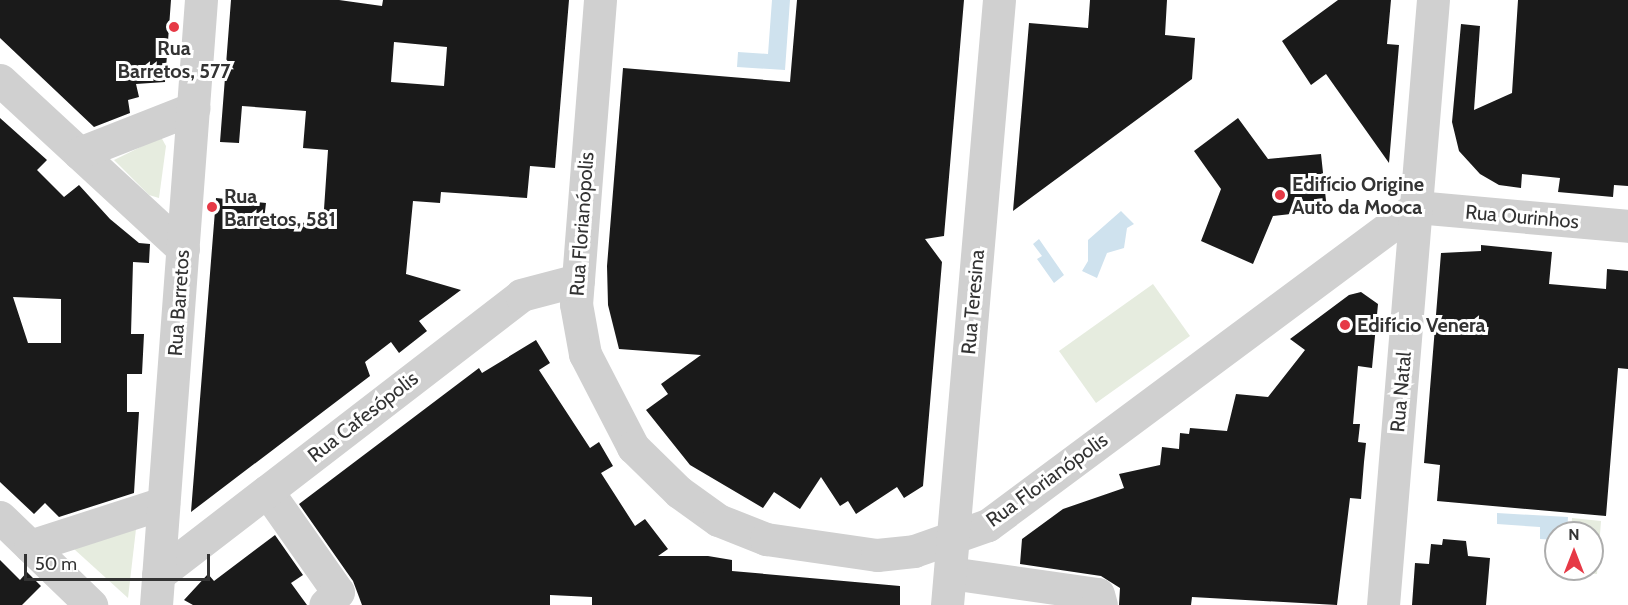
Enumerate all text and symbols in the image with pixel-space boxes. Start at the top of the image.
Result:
marker: Rua Barretos, 577 [167,20,181,34]
place label: Rua Barretos, 577 [118,36,230,83]
street label: Rua Florianópolis [565,151,599,297]
place label: Edifício Origine Auto da Mooca [1292,172,1424,219]
place label: Rua Barretos, 581 [224,184,336,231]
marker: Edifício Origine Auto da Mooca [1273,188,1287,202]
marker: Rua Barretos, 581 [205,200,219,214]
street label: Rua Ourinhos [1464,200,1580,234]
street label: Rua Teresina [956,248,990,356]
street label: Rua Barretos [163,249,195,357]
place label: Edifício Venera [1357,313,1485,337]
marker: Edifício Venera [1338,318,1352,332]
street label: Rua Natal [1386,351,1416,433]
street label: Rua Cafesópolis [303,366,423,468]
street label: Rua Florianópolis [982,428,1112,532]
north arrow [1544,521,1604,581]
text: N [1568,525,1580,544]
scale bar [27,542,213,580]
text: 50 m [35,553,77,575]

